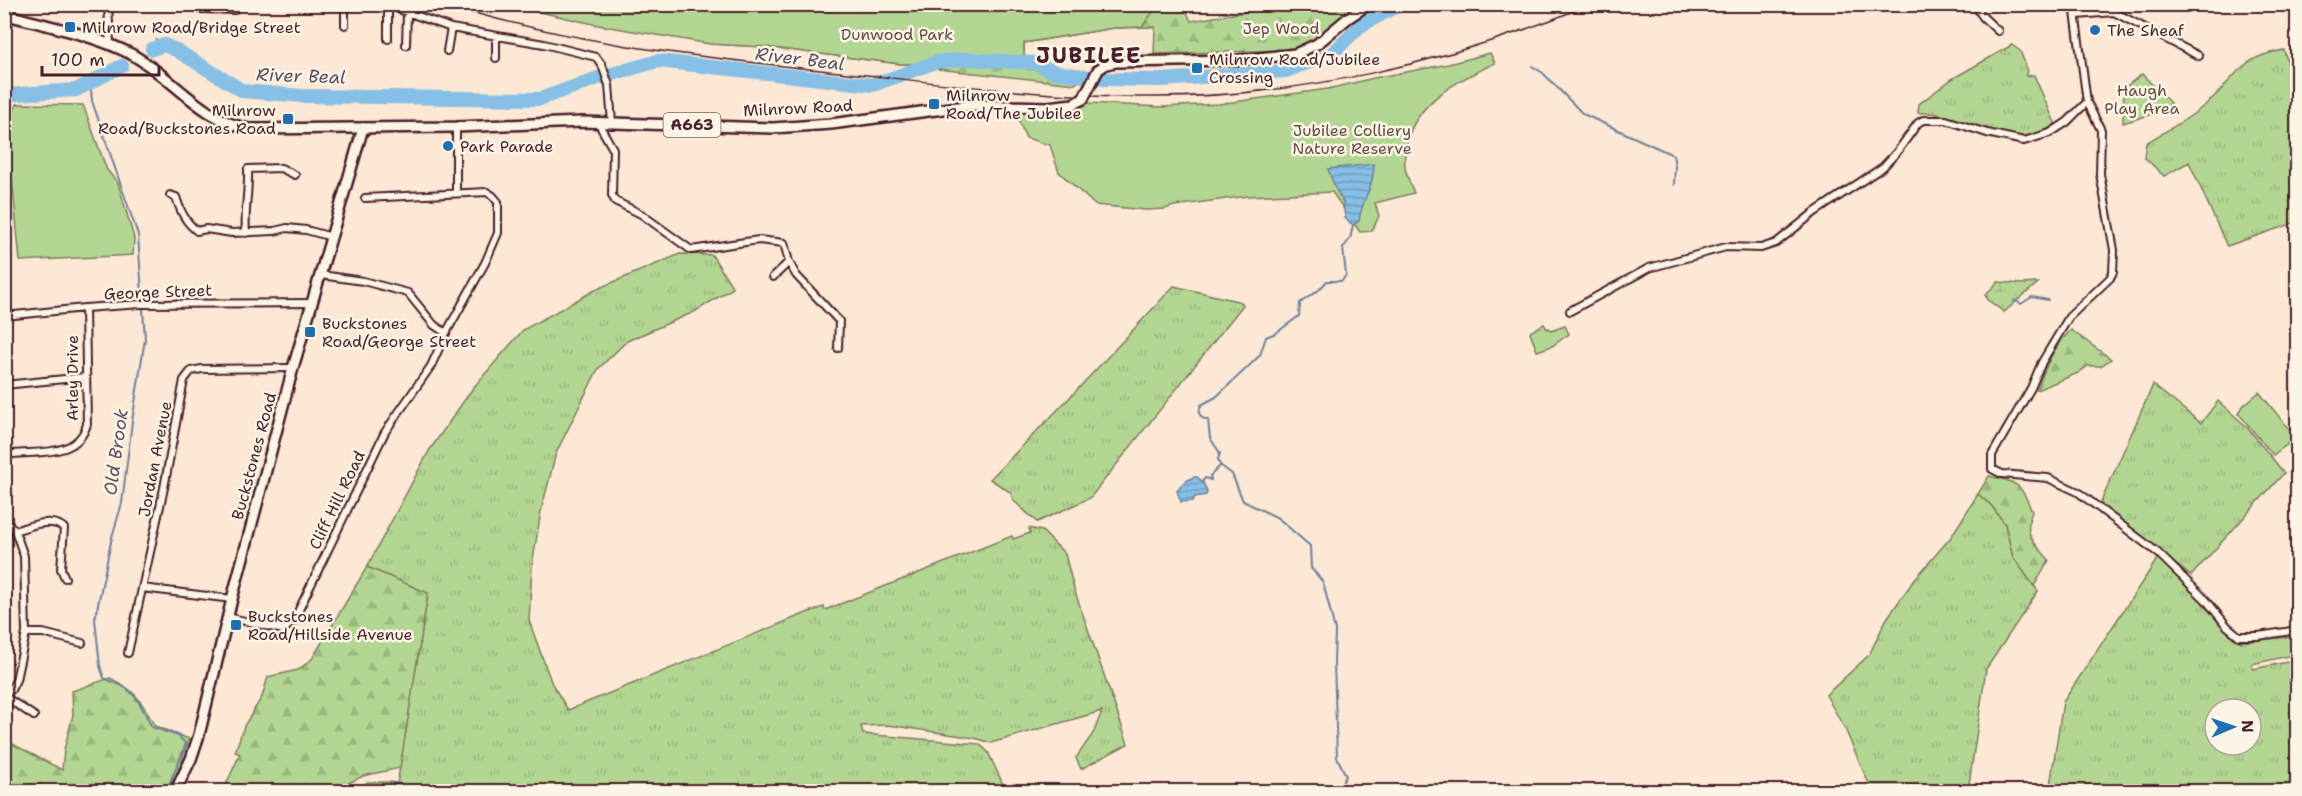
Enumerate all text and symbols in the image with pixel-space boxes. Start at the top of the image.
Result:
place label: Milnrow Road/Bridge Street [82,17,301,38]
park label: Jep Wood [1242,18,1320,39]
marker: Milnrow Road/Bridge Street [63,20,77,34]
place label: The Sheaf [2107,20,2185,41]
marker: The Sheaf [2088,23,2102,37]
park label: Dunwood Park [841,24,953,45]
scale bar [42,39,159,77]
district label: JUBILEE [1036,41,1142,70]
water label: River Beal [754,42,846,76]
text: 100 m [51,48,105,72]
place label: Milnrow Road/Jubilee Crossing [1209,49,1380,88]
marker: Milnrow Road/Jubilee Crossing [1190,61,1204,75]
water label: River Beal [256,62,346,90]
park label: Haugh Play Area [2104,80,2180,119]
place label: Milnrow Road/The Jubilee [946,85,1082,124]
street label: Milnrow Road [743,95,853,121]
marker: Milnrow Road/The Jubilee [927,97,941,111]
place label: Milnrow Road/Buckstones Road [98,100,276,139]
marker: Milnrow Road/Buckstones Road [281,112,295,126]
road number: A663 [664,113,720,137]
park label: Jubilee Colliery Nature Reserve [1292,120,1412,159]
place label: Park Parade [460,136,553,157]
marker: Park Parade [441,139,455,153]
street label: George Street [103,280,213,304]
place label: Buckstones Road/George Street [322,313,476,352]
marker: Buckstones Road/George Street [303,325,317,339]
street label: Arley Drive [62,335,83,421]
street label: Buckstones Road [227,390,281,522]
street label: Jordan Avenue [133,399,177,519]
water label: Old Brook [98,407,134,497]
street label: Cliff Hill Road [304,447,370,553]
place label: Buckstones Road/Hillside Avenue [248,606,413,645]
marker: Buckstones Road/Hillside Avenue [229,618,243,632]
north arrow [2203,697,2263,757]
text: N [2237,720,2258,733]

